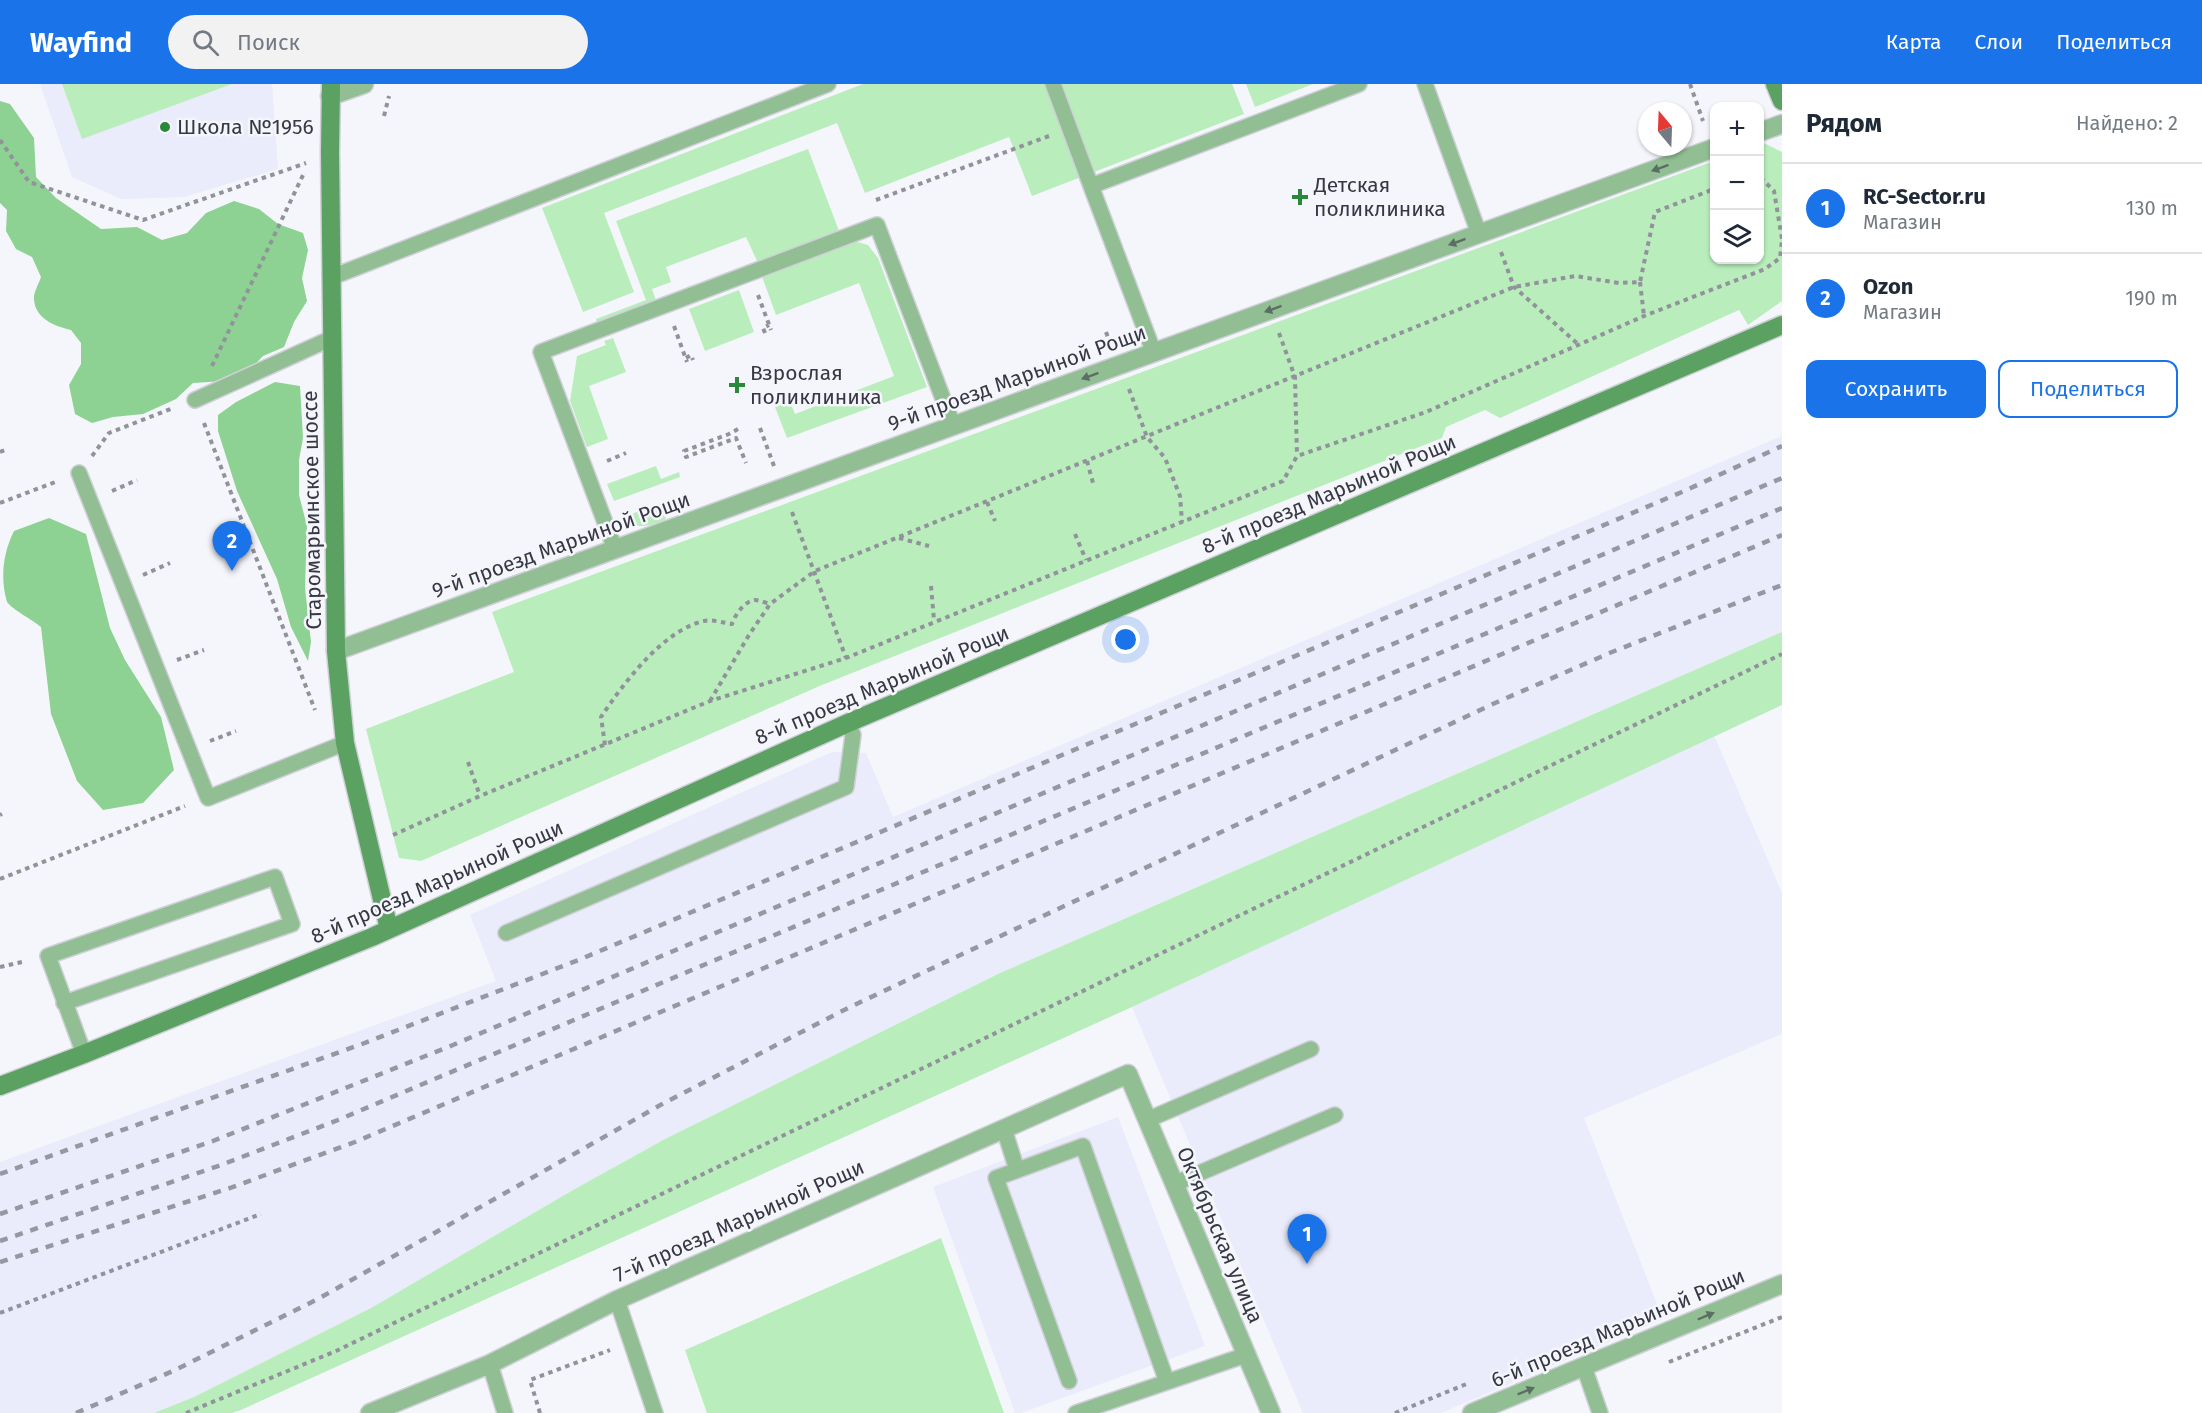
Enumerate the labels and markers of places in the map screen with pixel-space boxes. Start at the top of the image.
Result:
place label: Школа №1956 [177,114,314,140]
marker: Школа №1956 [158,120,172,134]
place label: Детская поликлиника [1313,172,1446,222]
marker: Детская поликлиника [1291,188,1309,206]
place label: Взрослая поликлиника [750,360,882,410]
marker: Взрослая поликлиника [728,376,746,394]
pin: 2 [212,522,252,571]
pin: 1 [1288,1214,1326,1264]

